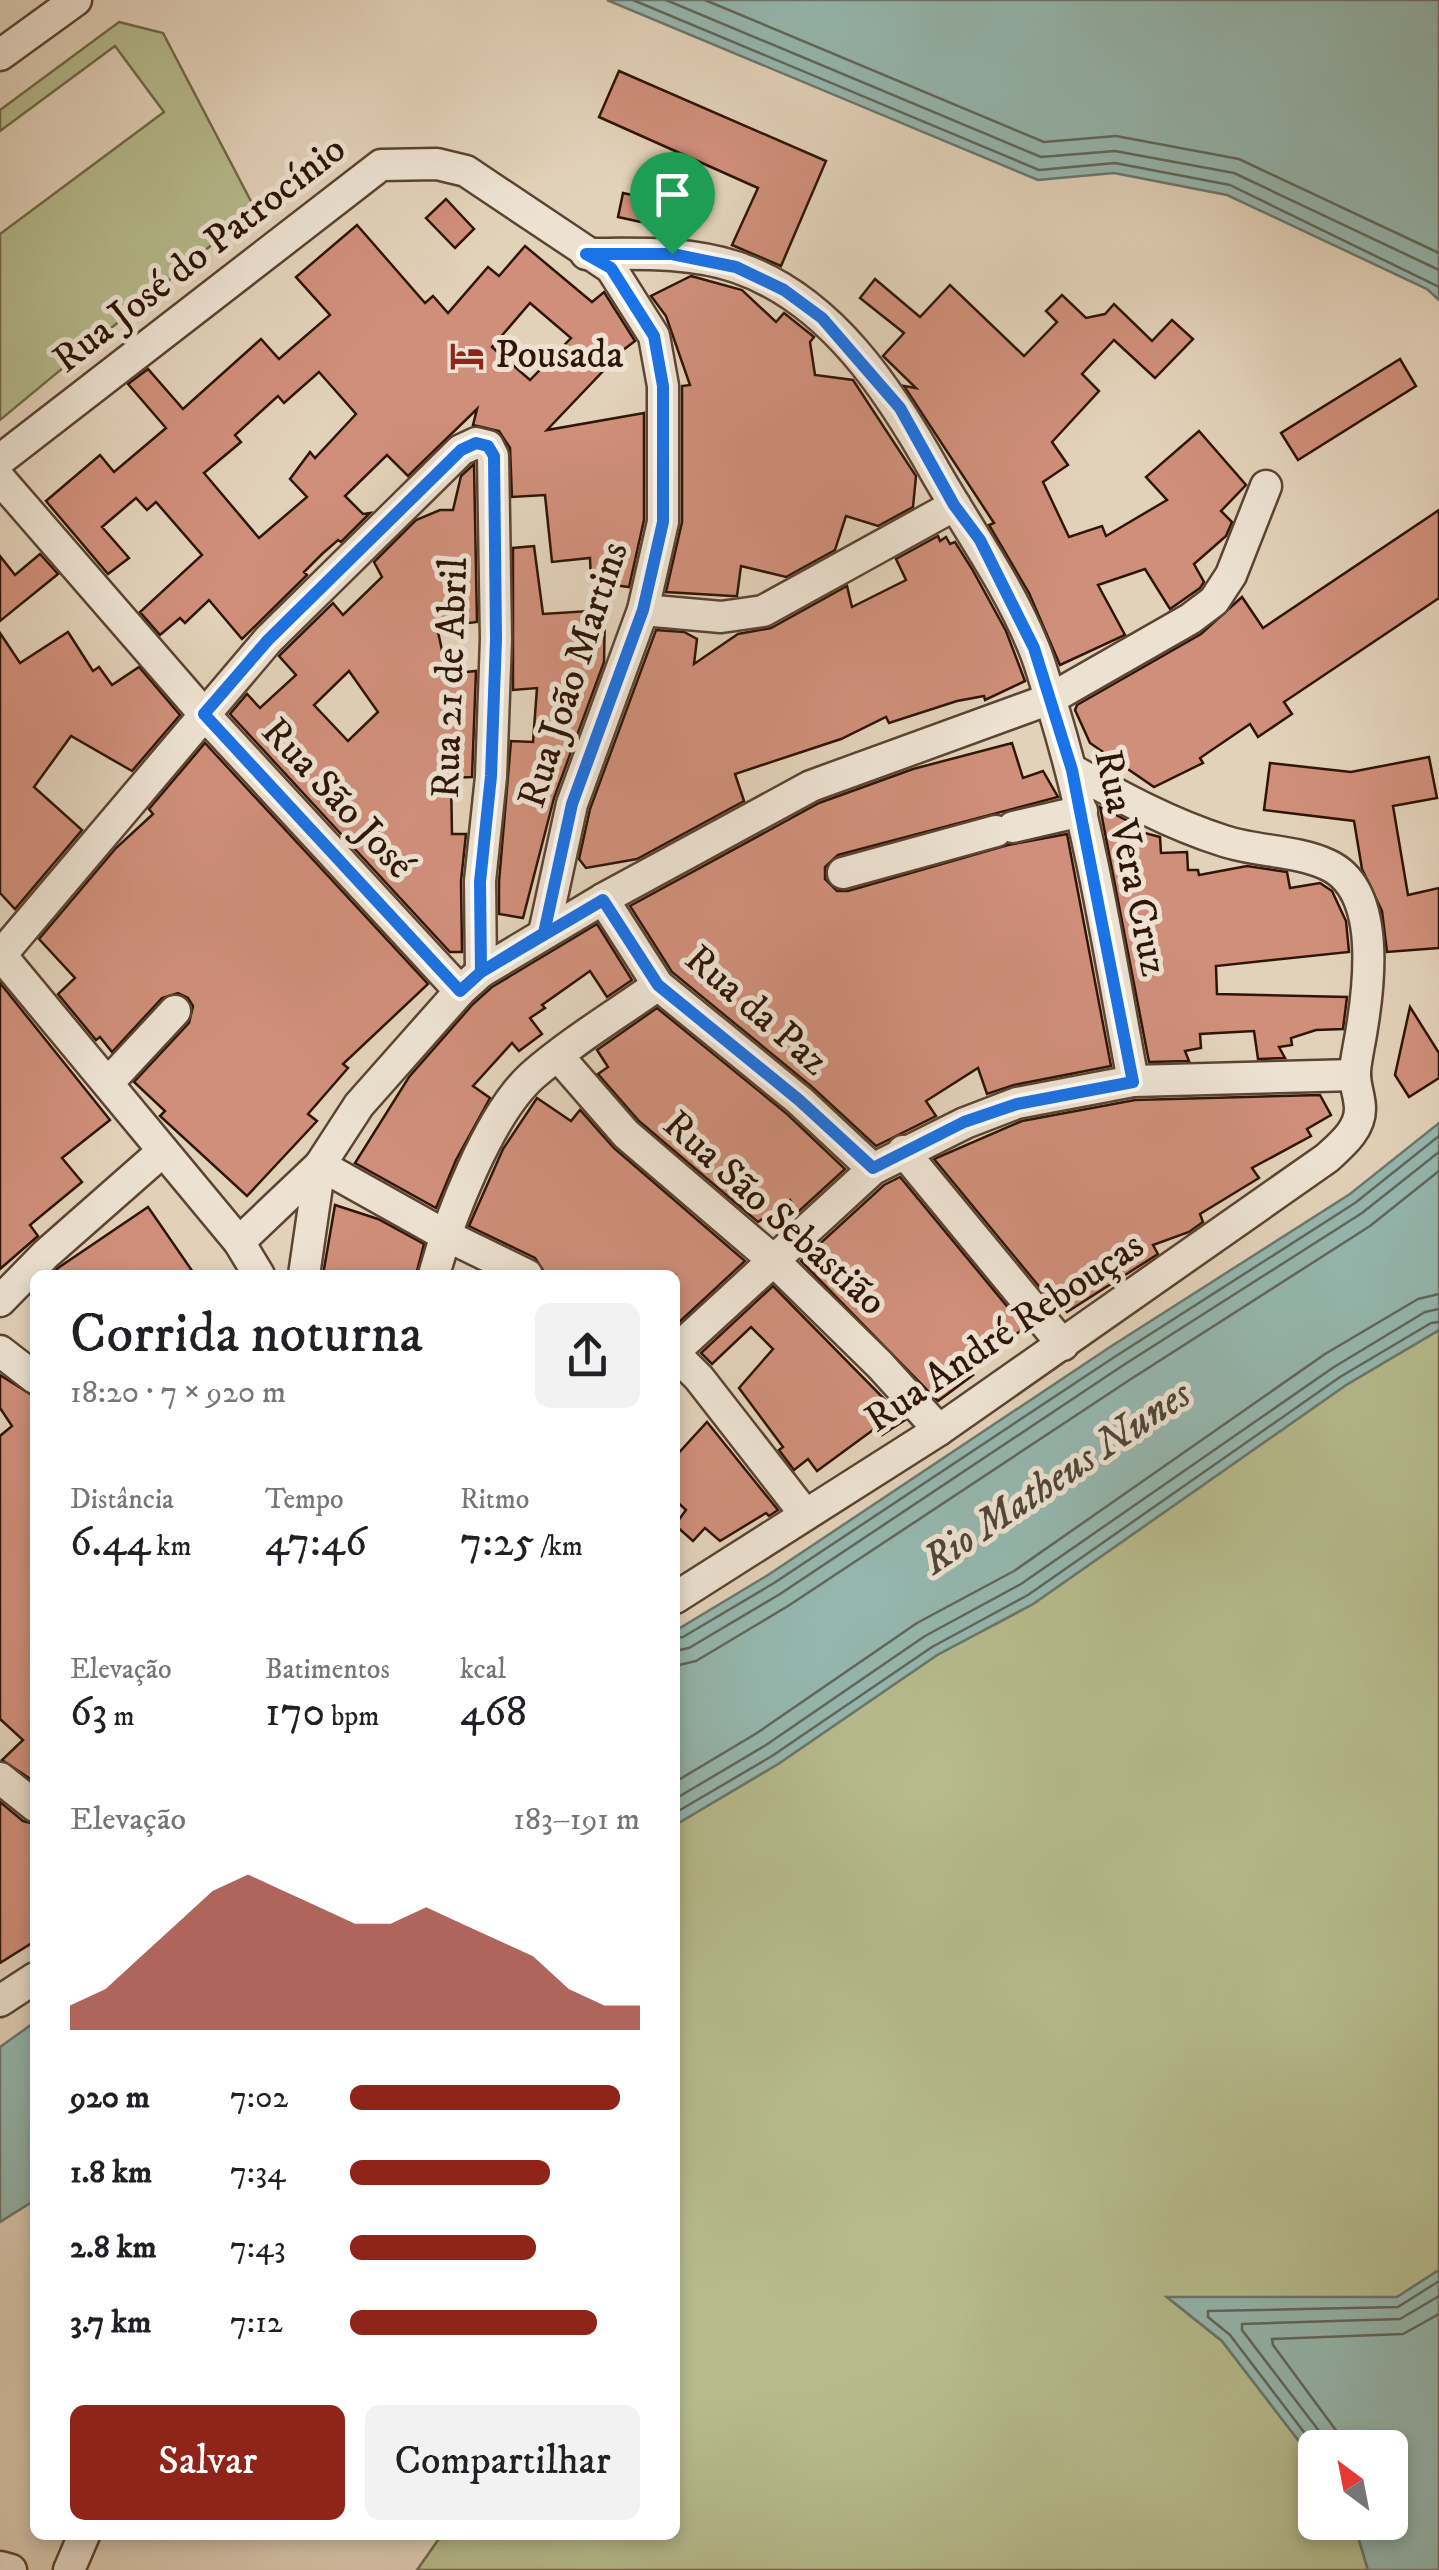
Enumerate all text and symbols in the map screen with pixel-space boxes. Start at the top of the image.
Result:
street label: Rua José do Patrocínio [43,125,357,385]
pin [630,152,715,255]
icon: arrive [645,167,700,222]
place label: Pousada [495,331,624,381]
hotel icon: Pousada [448,337,486,375]
street label: Rua João Martins [507,536,641,814]
street label: Rua 21 de Abril [422,557,480,799]
street label: Rua São José [250,708,424,890]
street label: Rua Vera Cruz [1082,745,1178,981]
street label: Rua da Paz [674,935,838,1087]
street label: Rua São Sebastião [652,1101,896,1327]
street label: Rua André Rebouças [856,1221,1154,1445]
text: Corrida noturna [70,1301,423,1370]
button: share [535,1303,640,1408]
water label: Rio Matheus Nunes [912,1368,1202,1588]
text: 18:20 · 7 × 920 m [70,1373,286,1413]
text: Distância [70,1482,174,1517]
text: Tempo [265,1482,344,1517]
text: Ritmo [460,1482,529,1517]
text: 6.44 [70,1517,151,1569]
text: 47:46 [265,1517,367,1569]
text: 7:25 [460,1517,534,1569]
text: km [151,1529,192,1564]
text: /km [534,1529,583,1564]
text: Elevação [70,1652,172,1687]
text: Batimentos [265,1652,390,1687]
text: kcal [460,1652,506,1687]
text: 63 [70,1687,108,1739]
text: 170 [265,1687,325,1739]
text: 468 [460,1687,527,1739]
text: m [108,1699,135,1734]
text: bpm [325,1699,379,1734]
text: Elevação [70,1800,186,1840]
text: 183–191 m [513,1800,640,1840]
text: 920 m [70,2078,150,2118]
text: 7:02 [230,2078,288,2118]
text: 1.8 km [70,2153,152,2193]
text: 7:34 [230,2153,286,2193]
text: 2.8 km [70,2228,157,2268]
text: 7:43 [230,2228,286,2268]
text: 3.7 km [70,2303,151,2343]
text: 7:12 [230,2303,283,2343]
button: Salvar [70,2405,345,2520]
button: Compartilhar [365,2405,640,2520]
north arrow [1298,2430,1408,2540]
map controls [1298,2430,1408,2540]

